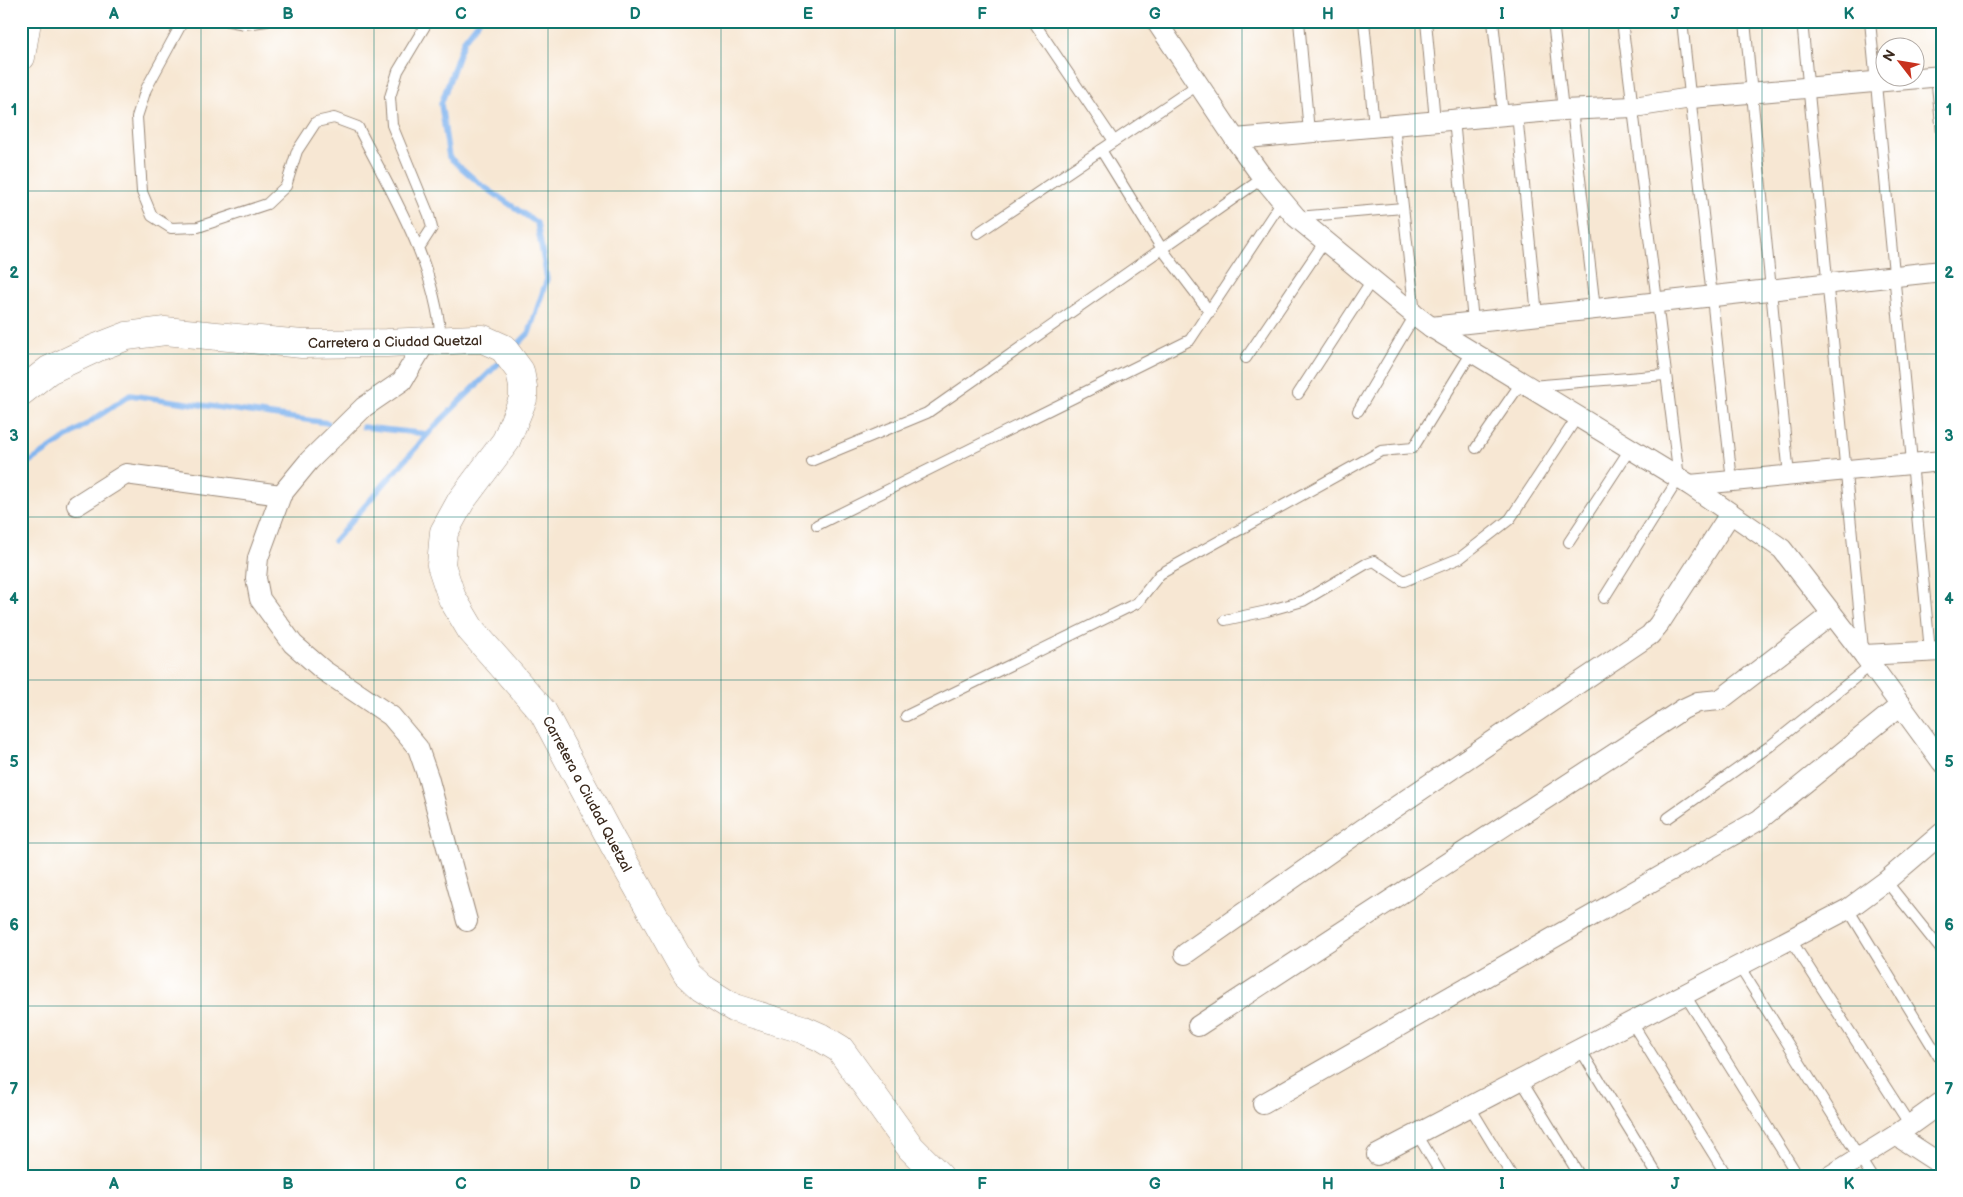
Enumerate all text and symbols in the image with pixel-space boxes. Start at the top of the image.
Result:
text: A [108,5,119,24]
text: B [282,5,294,24]
text: C [455,5,467,24]
text: D [629,5,641,24]
text: E [803,5,813,24]
text: F [977,5,987,24]
text: G [1149,5,1161,24]
text: H [1322,5,1334,24]
text: I [1499,5,1505,24]
text: J [1671,5,1680,24]
text: K [1844,5,1855,24]
north arrow [1876,38,1926,88]
text: N [1879,47,1899,64]
text: 1 [11,101,17,120]
text: 1 [1946,101,1952,120]
text: 2 [9,264,19,283]
text: 2 [1944,264,1954,283]
street label: Carretera a Ciudad Quetzal [308,332,482,352]
text: 3 [9,427,19,446]
text: 3 [1944,427,1954,446]
text: 4 [9,590,19,609]
text: 4 [1944,590,1954,609]
street label: Carretera a Ciudad Quetzal [539,713,635,875]
text: 5 [9,753,19,772]
text: 5 [1944,753,1954,772]
text: 6 [9,916,19,935]
text: 6 [1944,916,1954,935]
text: 7 [10,1080,19,1099]
text: 7 [1945,1080,1954,1099]
text: A [108,1175,119,1194]
text: B [282,1175,294,1194]
text: C [455,1175,467,1194]
text: D [629,1175,641,1194]
text: E [803,1175,813,1194]
text: F [977,1175,987,1194]
text: G [1149,1175,1161,1194]
text: H [1322,1175,1334,1194]
text: I [1499,1175,1505,1194]
text: J [1671,1175,1680,1194]
text: K [1844,1175,1855,1194]

